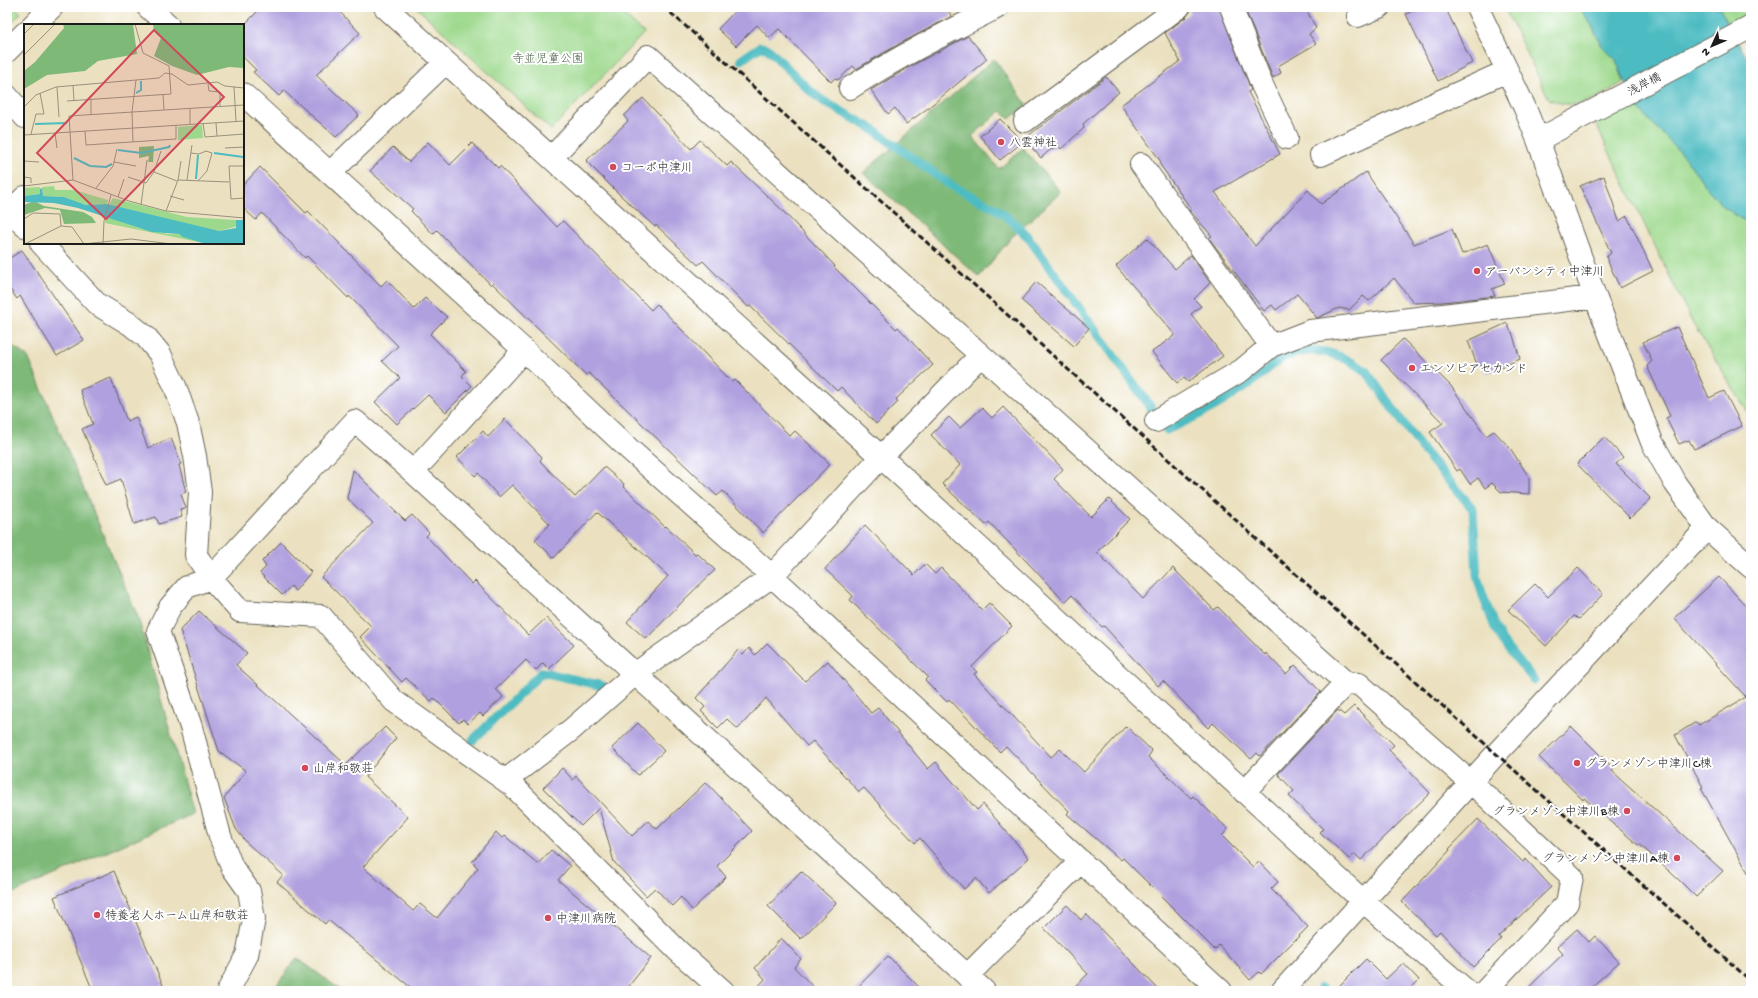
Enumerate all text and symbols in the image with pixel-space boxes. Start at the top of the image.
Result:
inset map [24,24,244,244]
north arrow [1692,26,1732,66]
text: N [1699,45,1713,58]
park label: 寺並児童公園 [512,52,584,67]
street label: 浅岸橋 [1625,70,1664,100]
place label: 八雲神社 [1009,136,1057,151]
marker: 八雲神社 [996,137,1006,147]
place label: コーポ中津川 [621,161,693,176]
marker: コーポ中津川 [608,162,618,172]
place label: アーバンシティ中津川 [1485,265,1605,280]
marker: アーバンシティ中津川 [1472,266,1482,276]
marker: エンソピアセカンド [1407,363,1417,373]
place label: エンソピアセカンド [1420,363,1528,377]
place label: グランメゾン中津川C棟 [1585,757,1712,772]
marker: グランメゾン中津川C棟 [1572,758,1582,768]
place label: 山岸和敬荘 [313,762,373,777]
marker: 山岸和敬荘 [300,763,310,773]
place label: グランメゾン中津川B棟 [1493,805,1619,820]
marker: グランメゾン中津川B棟 [1622,806,1632,816]
place label: グランメゾン中津川A棟 [1542,852,1669,867]
marker: グランメゾン中津川A棟 [1672,853,1682,863]
place label: 特養老人ホーム山岸和敬荘 [105,909,249,924]
marker: 特養老人ホーム山岸和敬荘 [92,910,102,920]
place label: 中津川病院 [556,912,616,927]
marker: 中津川病院 [543,913,553,923]

